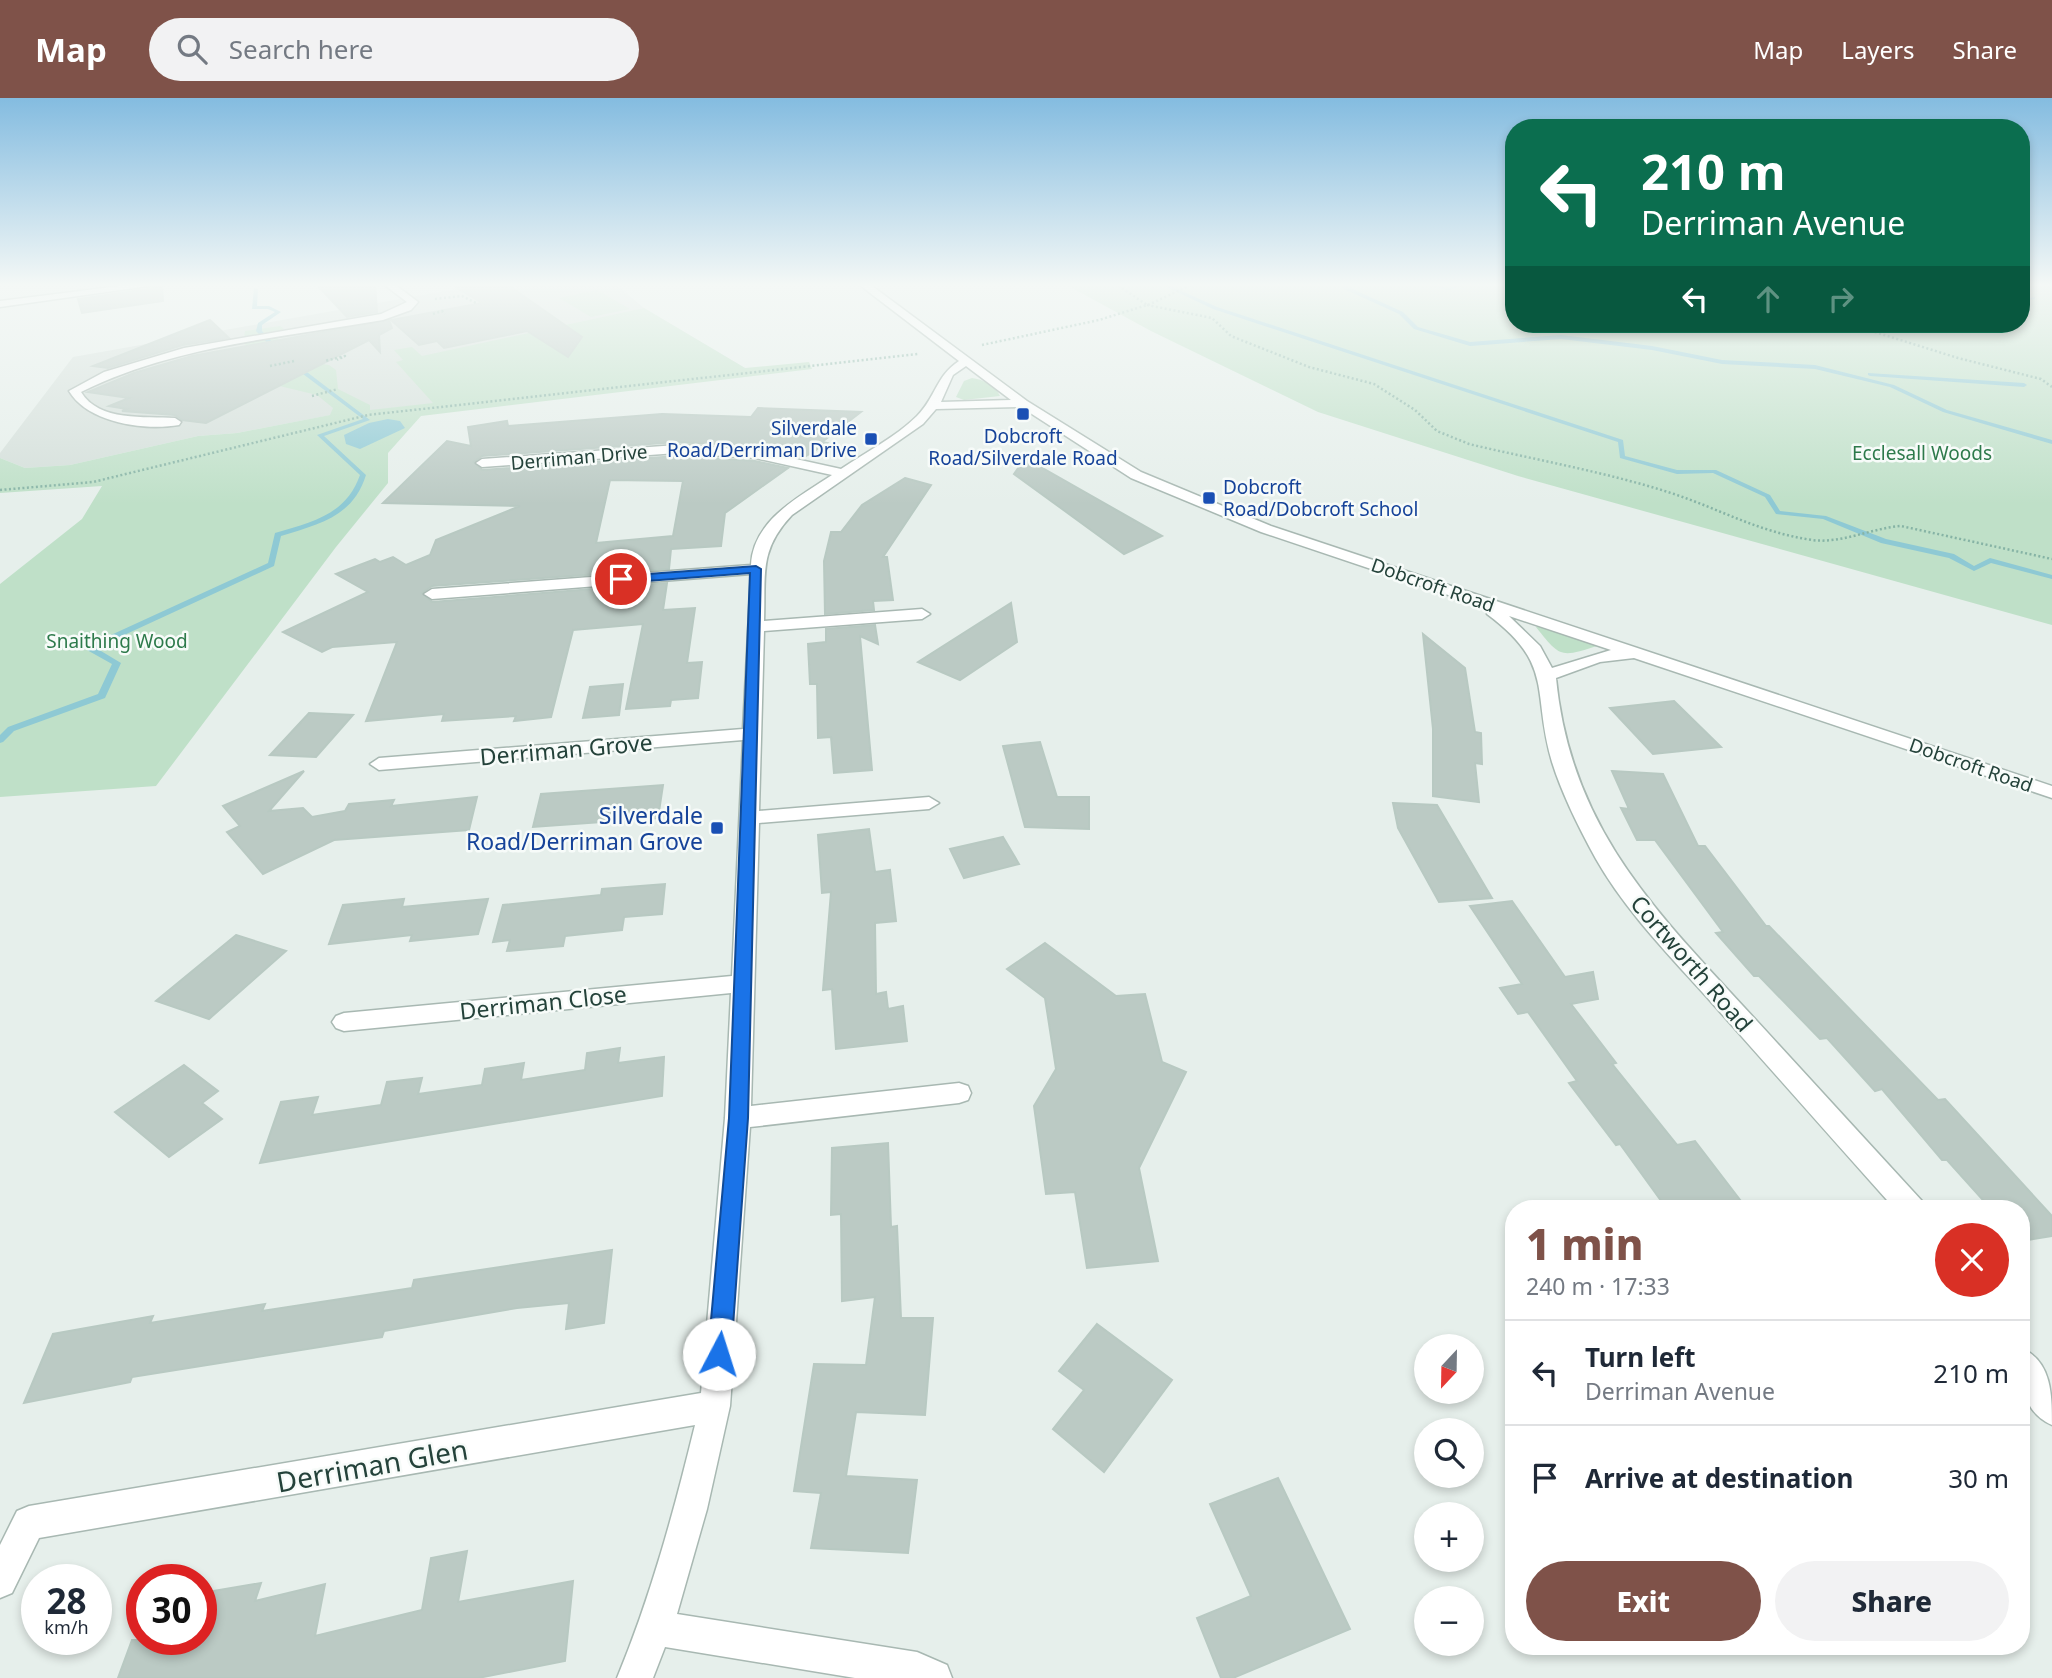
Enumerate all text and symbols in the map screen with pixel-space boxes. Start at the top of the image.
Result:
search box [149,18,639,81]
text: Map [35,27,107,72]
icon: search [173,30,211,68]
text: Search here [229,31,373,67]
text: Map [1753,33,1803,66]
text: Layers [1841,33,1915,66]
text: Share [1953,33,2017,66]
text: 210 m [1641,138,1786,204]
icon: left [1526,147,1617,238]
text: Derriman Avenue [1641,201,1905,244]
icon: left [1676,280,1714,318]
icon: ahead [1749,280,1787,318]
icon: right [1822,280,1860,318]
marker: Dobcroft Road/Silverdale Road [1015,406,1031,422]
place label: Silverdale Road/Derriman Drive [667,415,857,463]
place label: Dobcroft Road/Silverdale Road [928,423,1118,471]
marker: Silverdale Road/Derriman Drive [863,431,879,447]
street label: Derriman Drive [509,438,649,476]
park label: Ecclesall Woods [1852,440,1992,466]
place label: Dobcroft Road/Dobcroft School [1223,474,1418,522]
marker: Dobcroft Road/Dobcroft School [1201,490,1217,506]
pin [591,549,651,609]
street label: Dobcroft Road [1368,552,1498,618]
icon: arrive [602,560,640,598]
park label: Snaithing Wood [46,628,188,654]
street label: Derriman Grove [478,726,654,772]
street label: Dobcroft Road [1906,732,2036,798]
place label: Silverdale Road/Derriman Grove [466,799,703,857]
marker: Silverdale Road/Derriman Grove [709,820,725,836]
street label: Cortworth Road [1624,888,1760,1038]
street label: Derriman Close [458,977,628,1027]
text: 1 min [1526,1215,1643,1272]
button: close [1935,1223,2009,1297]
text: 240 m · 17:33 [1526,1270,1670,1302]
position arrow [682,1317,756,1391]
north arrow [1414,1334,1484,1404]
map controls [1414,1334,1484,1656]
text: Turn left [1585,1339,1696,1375]
icon: left [1526,1354,1564,1392]
text: 210 m [1933,1355,2009,1391]
text: Derriman Avenue [1585,1375,1775,1407]
button: search [1414,1418,1484,1488]
street label: Derriman Glen [273,1429,471,1501]
icon: arrive [1526,1459,1564,1497]
text: Arrive at destination [1585,1460,1854,1496]
text: 30 m [1948,1460,2009,1496]
button: + [1414,1502,1484,1572]
button: Exit [1526,1561,1761,1641]
button: Share [1775,1561,2009,1641]
speed limit sign: 30 [126,1564,217,1655]
text: 28 [46,1577,87,1624]
button: − [1414,1586,1484,1656]
text: km/h [44,1615,89,1639]

